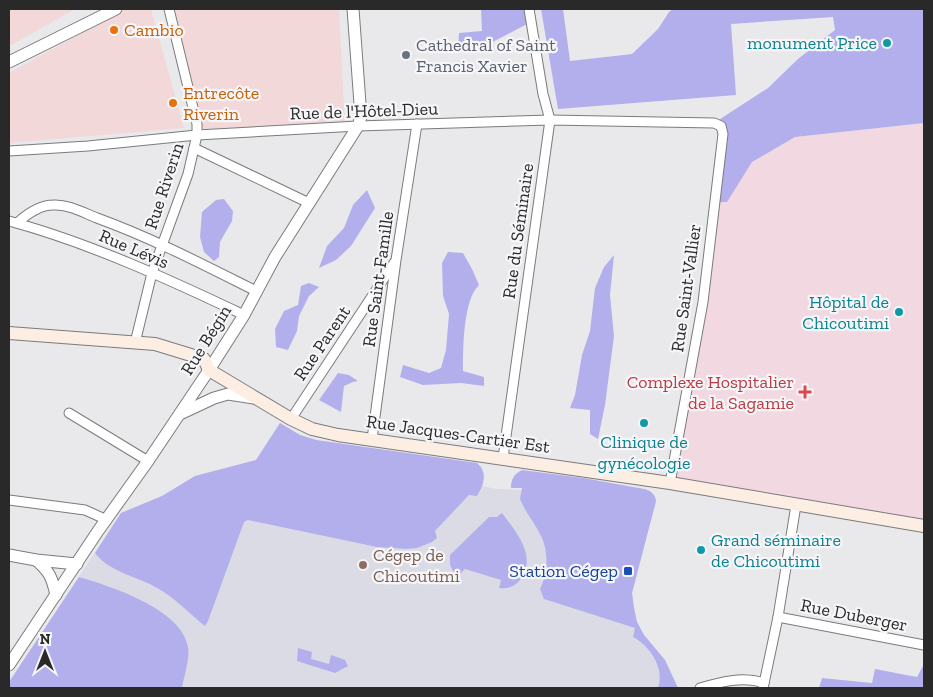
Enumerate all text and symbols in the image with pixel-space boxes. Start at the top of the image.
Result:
place label: Cambio [124,19,184,41]
marker: Cambio [108,24,120,36]
place label: monument Price [747,32,877,54]
place label: Cathedral of Saint Francis Xavier [416,34,556,77]
marker: monument Price [881,37,893,49]
marker: Cathedral of Saint Francis Xavier [400,49,412,61]
place label: Entrecôte Riverin [183,82,259,125]
marker: Entrecôte Riverin [167,97,179,109]
street label: Rue de l'Hôtel-Dieu [289,97,439,125]
street label: Rue Riverin [140,139,189,232]
street label: Rue du Séminaire [498,162,538,300]
street label: Rue Saint-Famille [358,210,398,348]
street label: Rue Saint-Vallier [666,223,706,353]
street label: Rue Lévis [96,224,172,274]
place label: Hôpital de Chicoutimi [802,291,889,334]
street label: Rue Bégin [176,300,236,379]
street label: Rue Parent [289,301,355,385]
marker: Hôpital de Chicoutimi [893,306,905,318]
place label: Complexe Hospitalier de la Sagamie [627,371,794,414]
marker: Complexe Hospitalier de la Sagamie [798,385,812,399]
street label: Rue Jacques-Cartier Est [365,410,551,458]
marker: Clinique de gynécologie [638,417,650,429]
place label: Clinique de gynécologie [598,431,690,474]
place label: Grand séminaire de Chicoutimi [711,529,841,572]
place label: Cégep de Chicoutimi [373,544,460,587]
marker: Grand séminaire de Chicoutimi [695,544,707,556]
marker: Cégep de Chicoutimi [357,559,369,571]
place label: Station Cégep [509,560,618,582]
marker: Station Cégep [622,565,634,577]
street label: Rue Duberger [799,594,909,636]
north arrow [20,627,70,677]
text: N [40,631,51,648]

